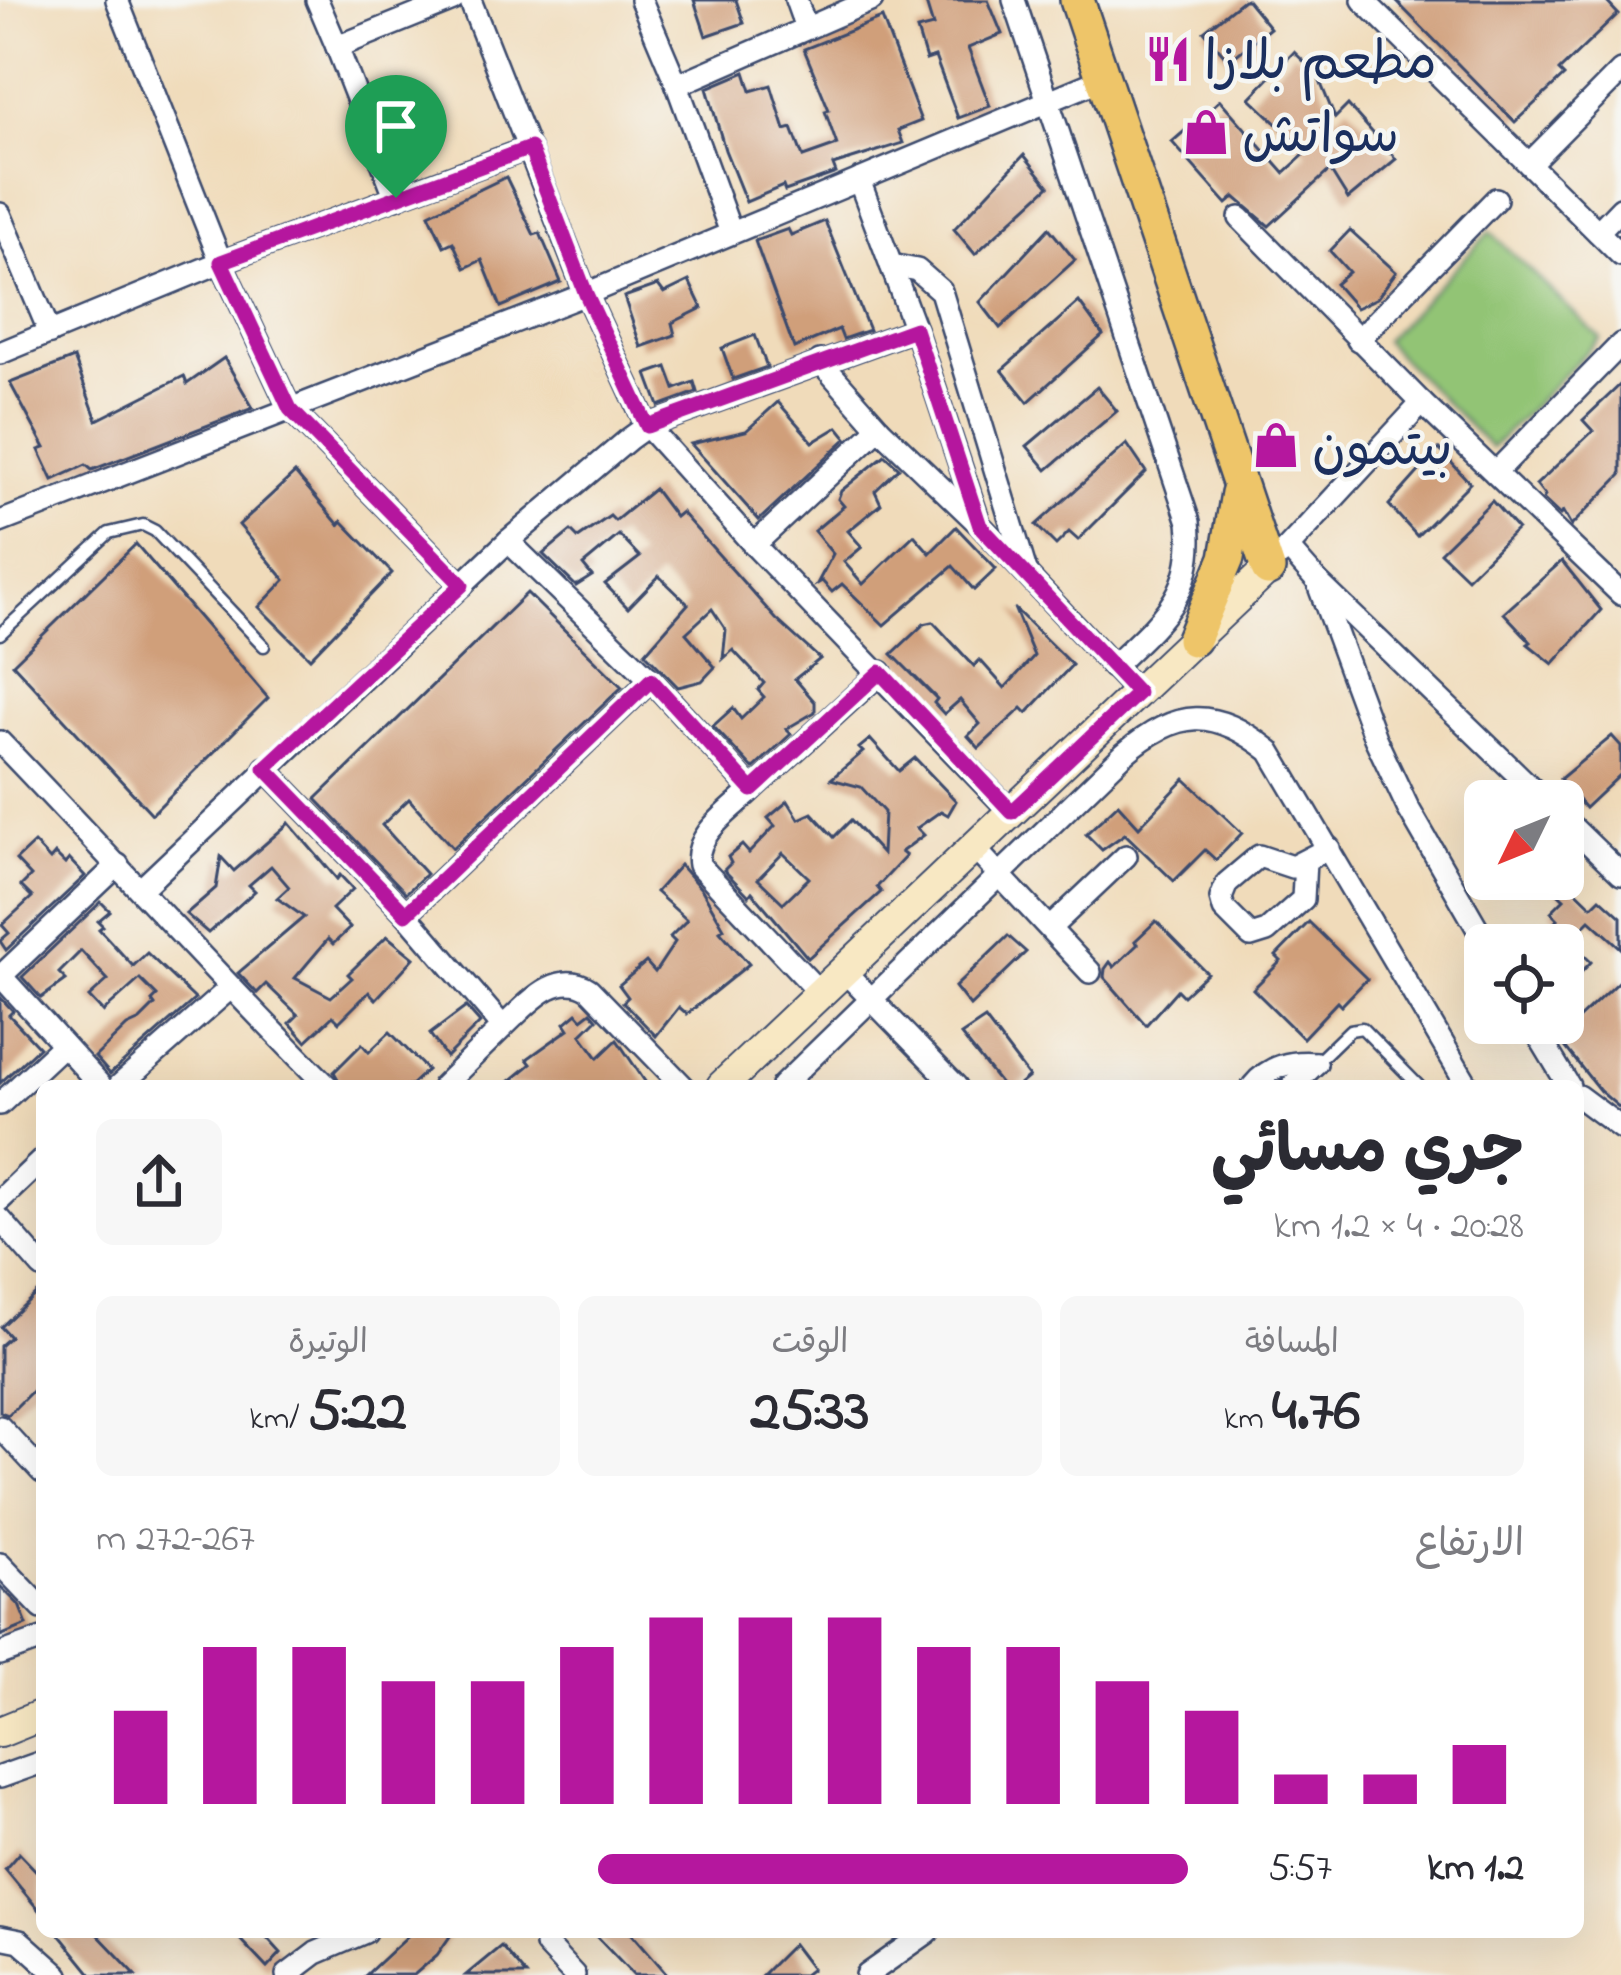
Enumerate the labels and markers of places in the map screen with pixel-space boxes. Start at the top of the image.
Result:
place label: مطعم بلازا [1204,26,1437,104]
restaurant icon: مطعم بلازا [1143,34,1193,84]
pin [345,75,447,198]
place label: سواتش [1242,99,1399,177]
shop icon: سواتش [1181,107,1231,157]
place label: بيتمون [1312,412,1453,490]
shop icon: بيتمون [1251,420,1301,470]

